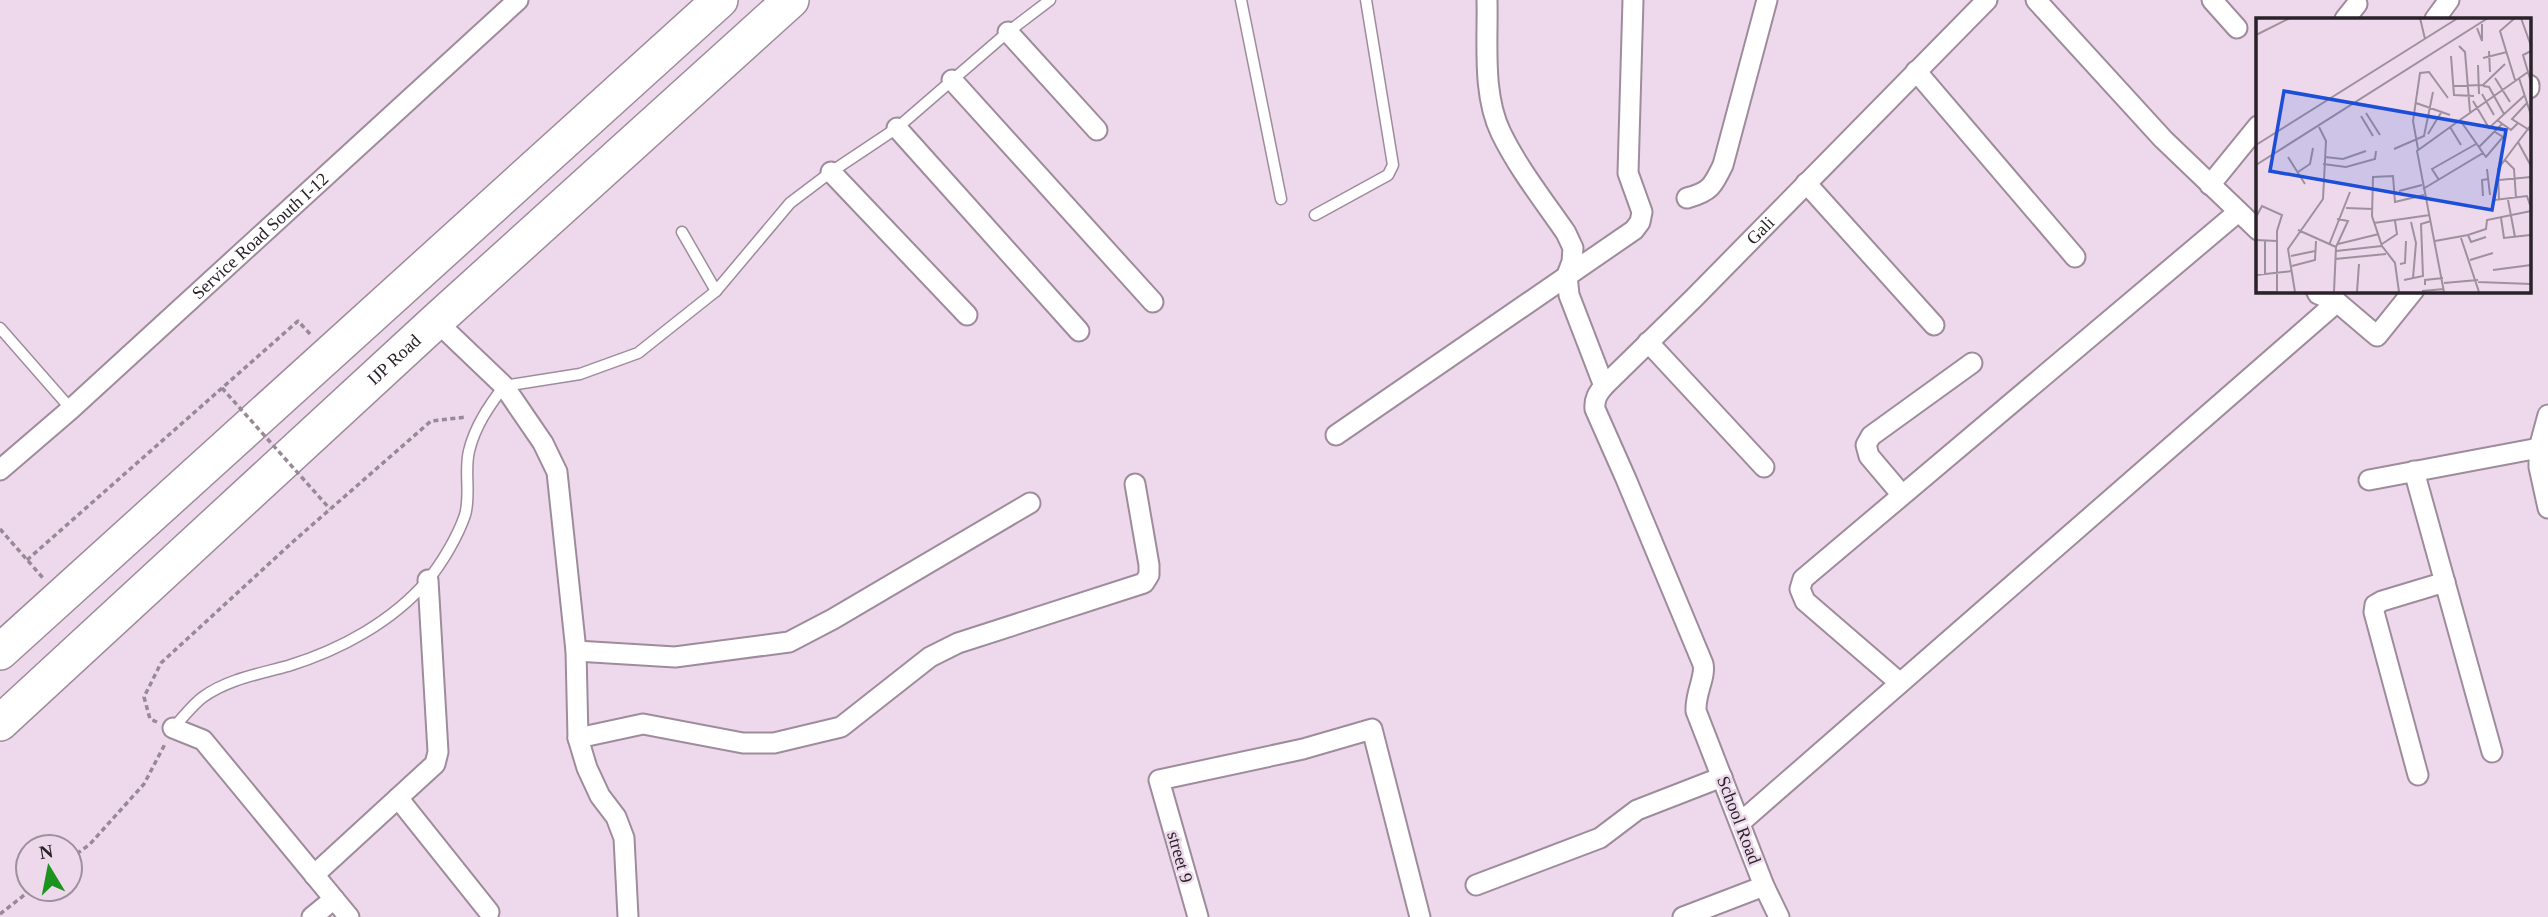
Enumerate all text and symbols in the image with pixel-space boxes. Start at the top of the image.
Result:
inset map [2256,18,2530,292]
street label: Service Road South I-12 [188,169,332,303]
street label: Gali [1742,212,1778,249]
street label: IJP Road [363,330,425,389]
street label: School Road [1713,773,1765,867]
street label: street 9 [1163,829,1197,885]
north arrow [14,833,84,903]
text: N [38,840,55,863]

